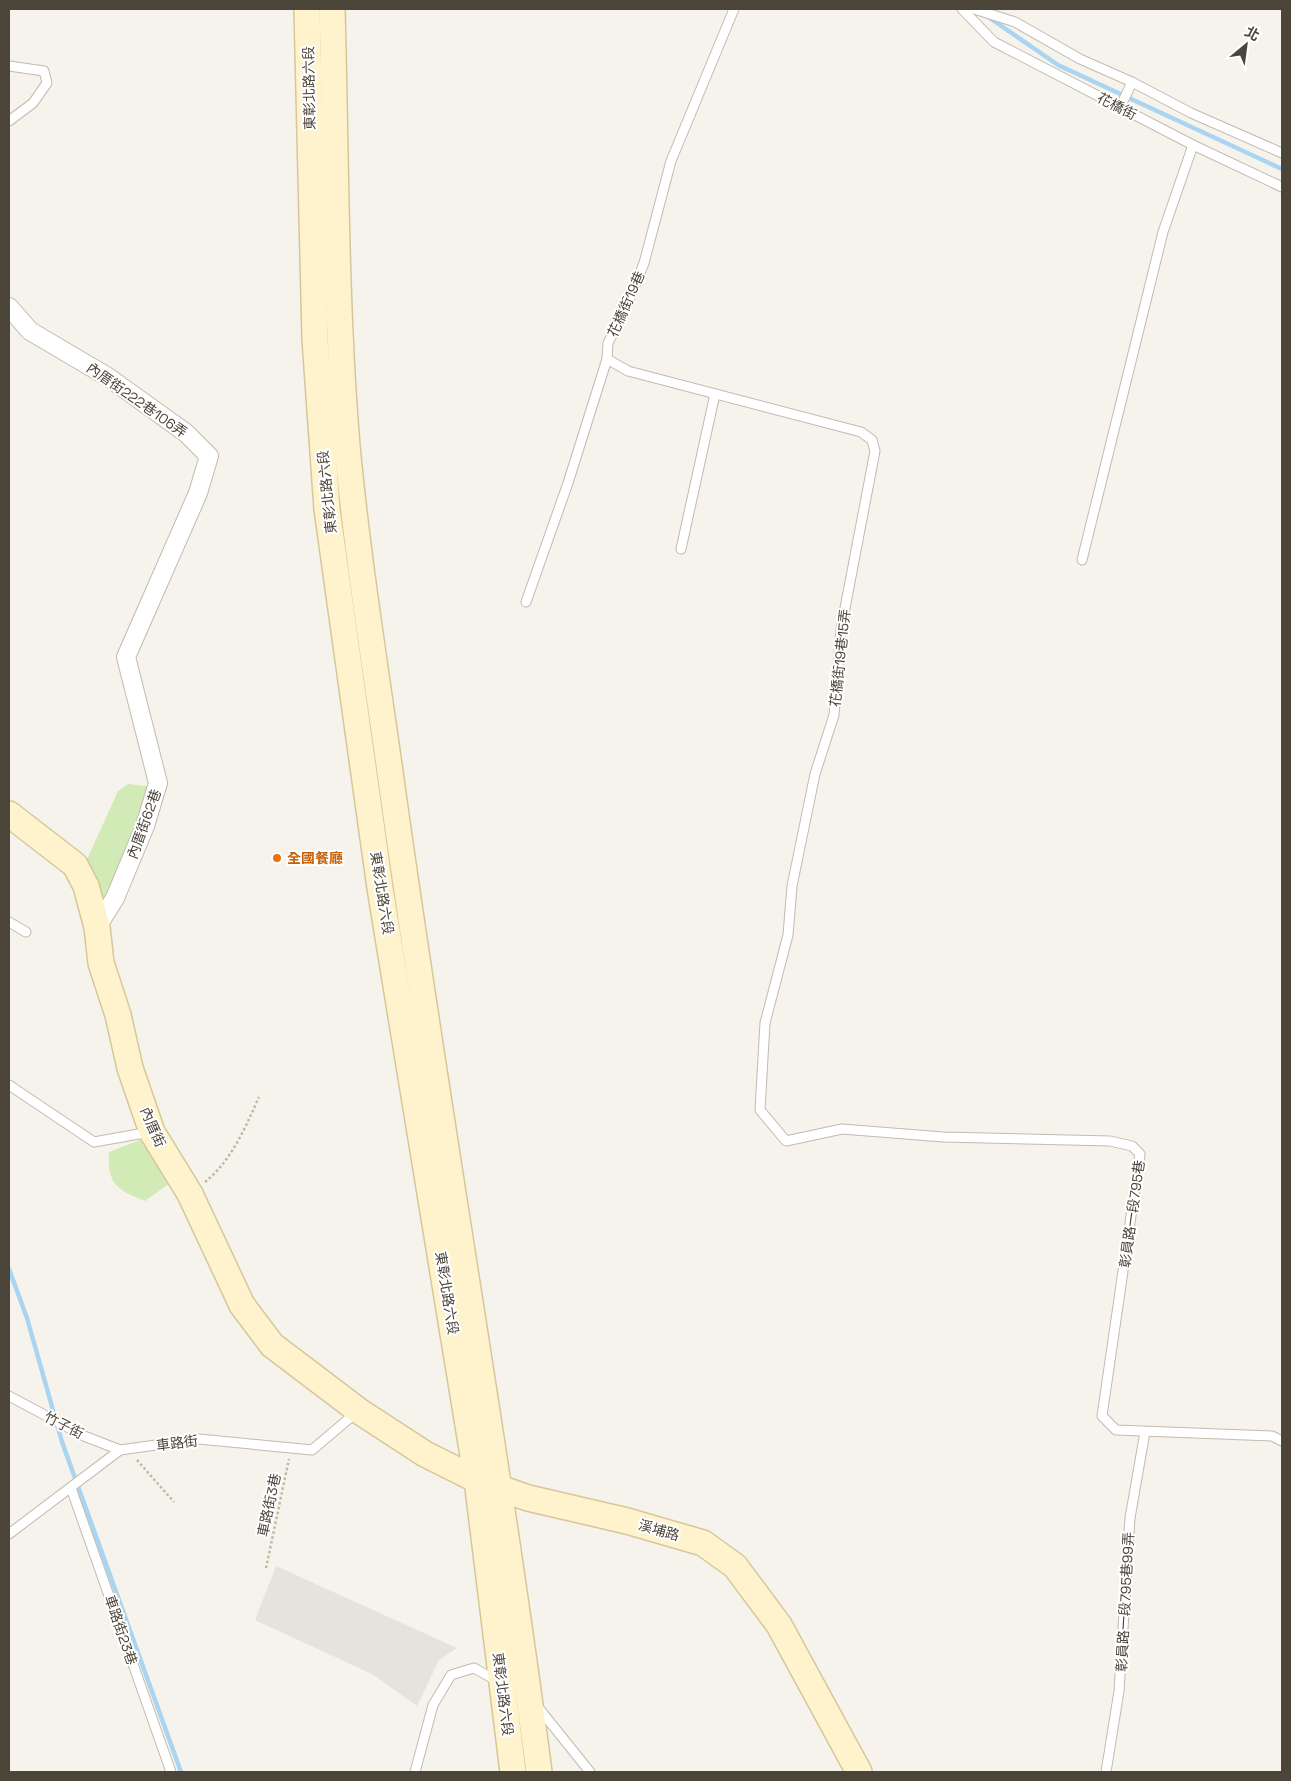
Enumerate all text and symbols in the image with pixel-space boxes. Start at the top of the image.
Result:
north arrow [1221,20,1271,70]
text: 北 [1242,22,1263,45]
street label: 東彰北路六段 [299,46,319,130]
street label: 花橋街 [1094,88,1140,124]
street label: 花橋街19巷 [603,268,649,340]
street label: 內厝街222巷106弄 [83,359,191,441]
street label: 東彰北路六段 [314,449,340,535]
street label: 花橋街19巷15弄 [826,608,854,708]
street label: 內厝街62巷 [123,787,165,861]
place label: 全國餐廳 [287,849,343,867]
street label: 東彰北路六段 [367,850,397,936]
marker: 全國餐廳 [271,852,283,864]
street label: 內厝街 [136,1104,170,1150]
street label: 彰員路一段795巷 [1116,1159,1148,1269]
street label: 東彰北路六段 [432,1250,462,1336]
street label: 竹子街 [41,1407,87,1443]
street label: 車路街 [155,1432,199,1454]
street label: 車路街3巷 [253,1472,285,1538]
street label: 溪埔路 [636,1516,682,1544]
street label: 彰員路一段795巷99弄 [1112,1532,1138,1672]
street label: 車路街23巷 [101,1593,141,1667]
street label: 東彰北路六段 [489,1651,517,1737]

